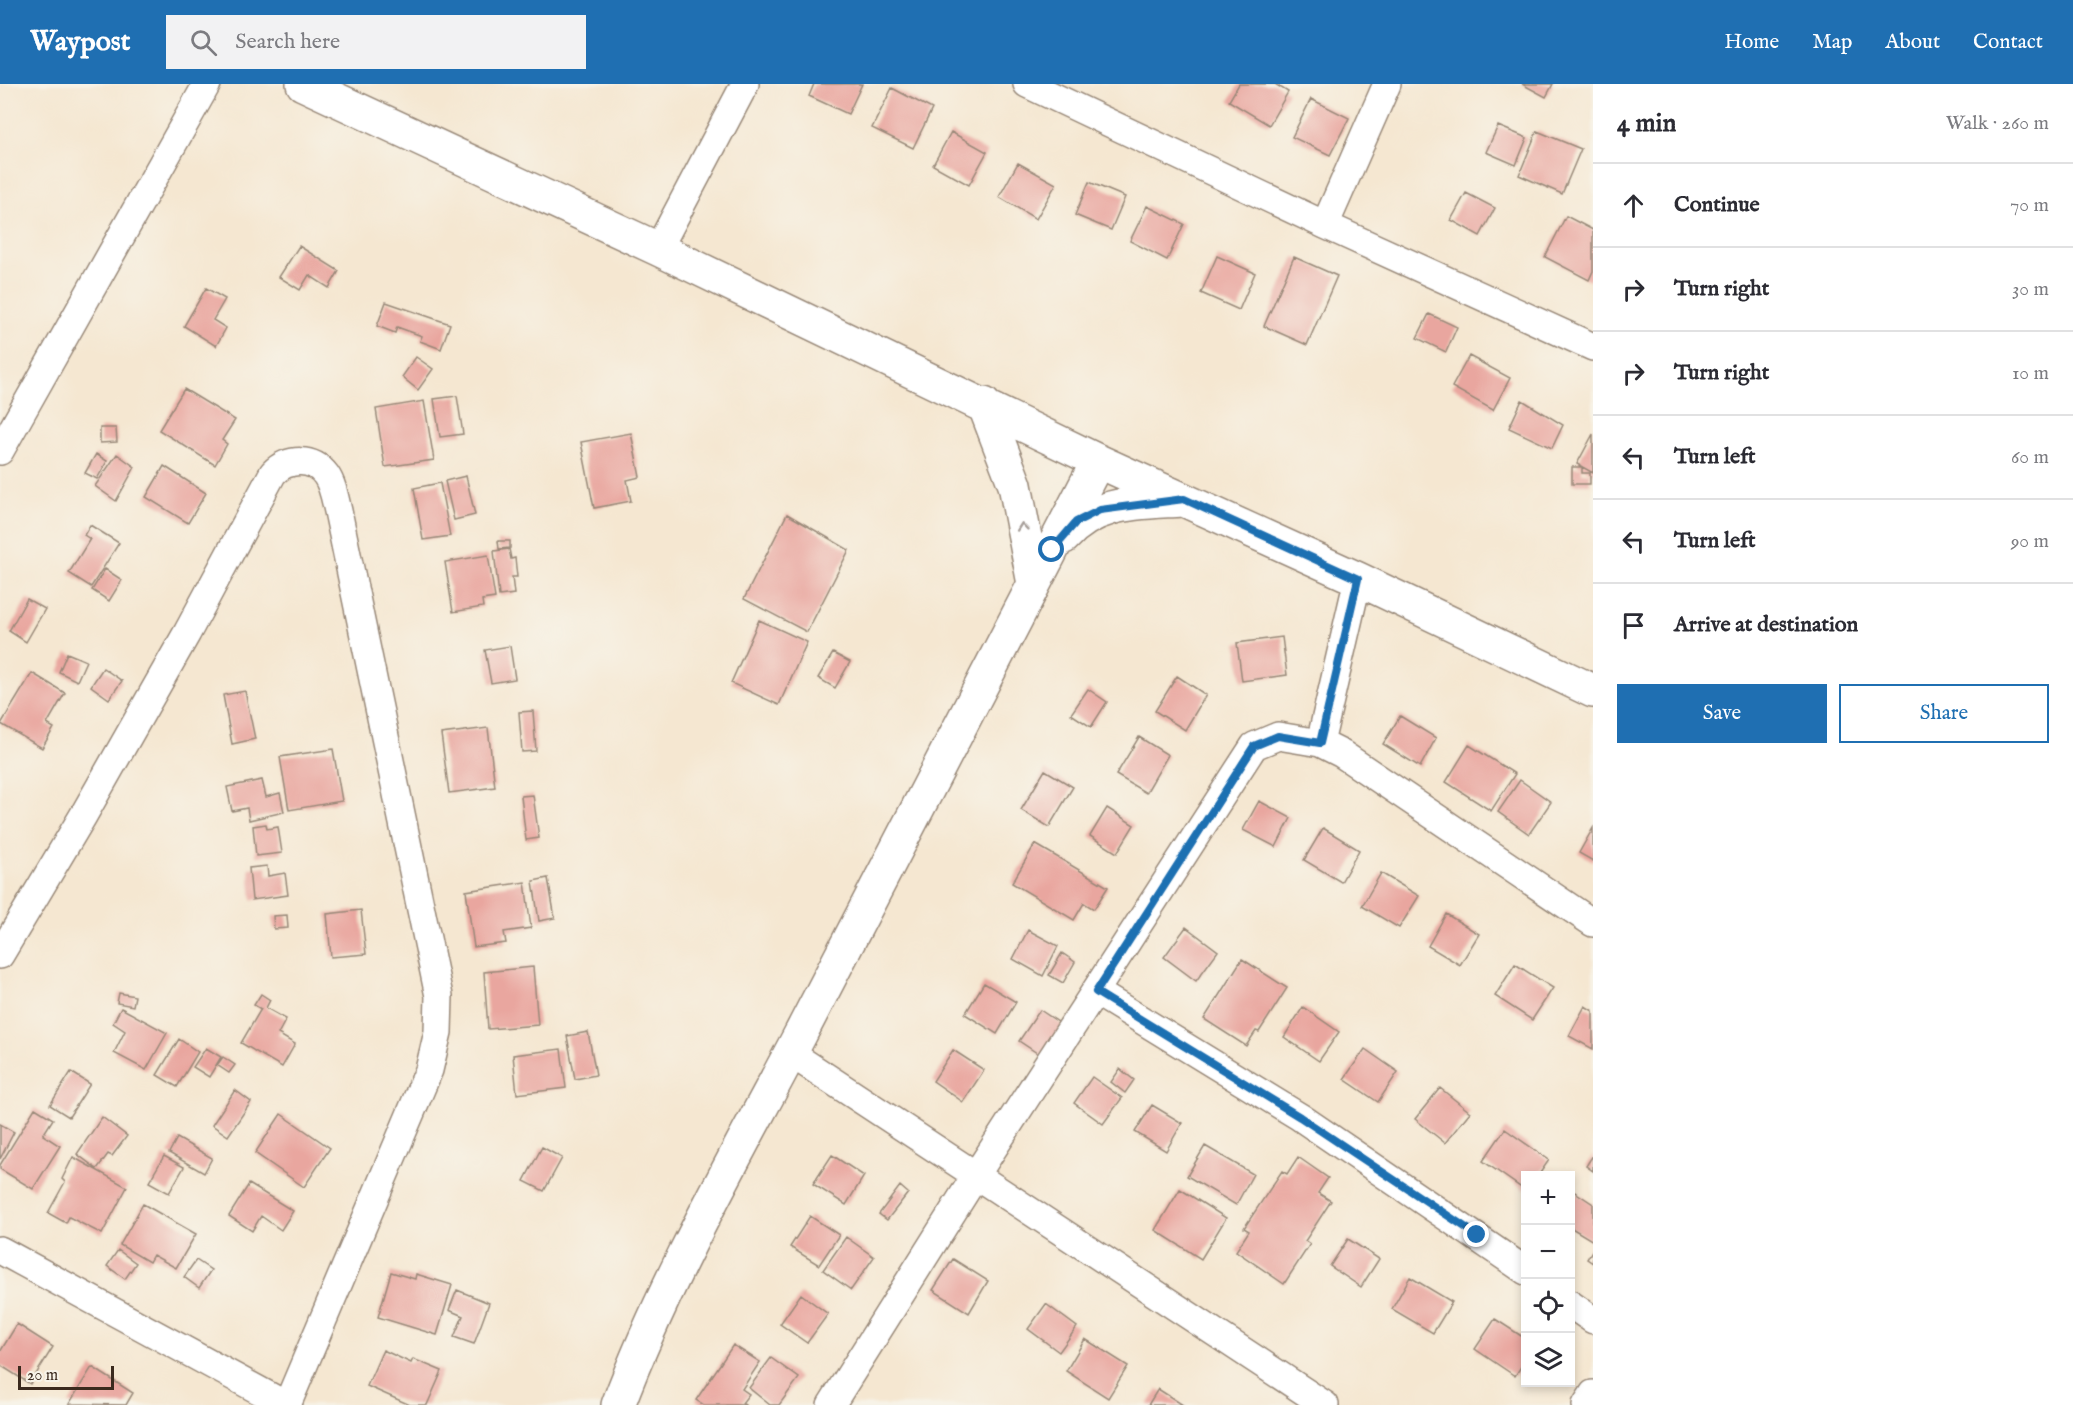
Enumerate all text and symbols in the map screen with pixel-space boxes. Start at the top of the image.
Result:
search box [166,15,586,69]
text: Waypost [30,25,130,60]
icon: search [187,26,220,59]
text: Search here [235,28,340,56]
text: Home [1724,29,1779,56]
text: Map [1812,29,1852,56]
text: About [1885,29,1940,56]
text: Contact [1973,29,2043,56]
text: 4 min [1617,107,1676,140]
text: Walk · 260 m [1946,111,2049,136]
icon: ahead [1617,189,1650,222]
text: Continue [1674,191,1760,219]
text: 70 m [2010,193,2049,218]
icon: right [1617,273,1650,306]
text: Turn right [1674,275,1769,303]
text: 30 m [2012,277,2049,302]
icon: right [1617,357,1650,390]
text: Turn right [1674,359,1769,387]
text: 10 m [2012,361,2049,386]
icon: left [1617,441,1650,474]
text: Turn left [1674,443,1756,471]
text: 60 m [2011,445,2049,470]
one-way arrow [1016,522,1029,532]
icon: left [1617,525,1650,558]
text: Turn left [1674,527,1756,555]
text: 90 m [2011,529,2049,554]
route start [1038,536,1064,562]
icon: arrive [1617,609,1650,642]
text: Arrive at destination [1674,611,1858,639]
button: Save [1617,684,1827,743]
button: Share [1839,684,2049,743]
map controls [1521,1171,1575,1387]
button: + [1521,1171,1575,1225]
route end [1463,1221,1489,1247]
button: − [1521,1225,1575,1279]
button: locate [1521,1279,1575,1333]
button: layers [1521,1333,1575,1387]
scale bar [18,1363,114,1390]
text: 20 m [27,1366,58,1386]

